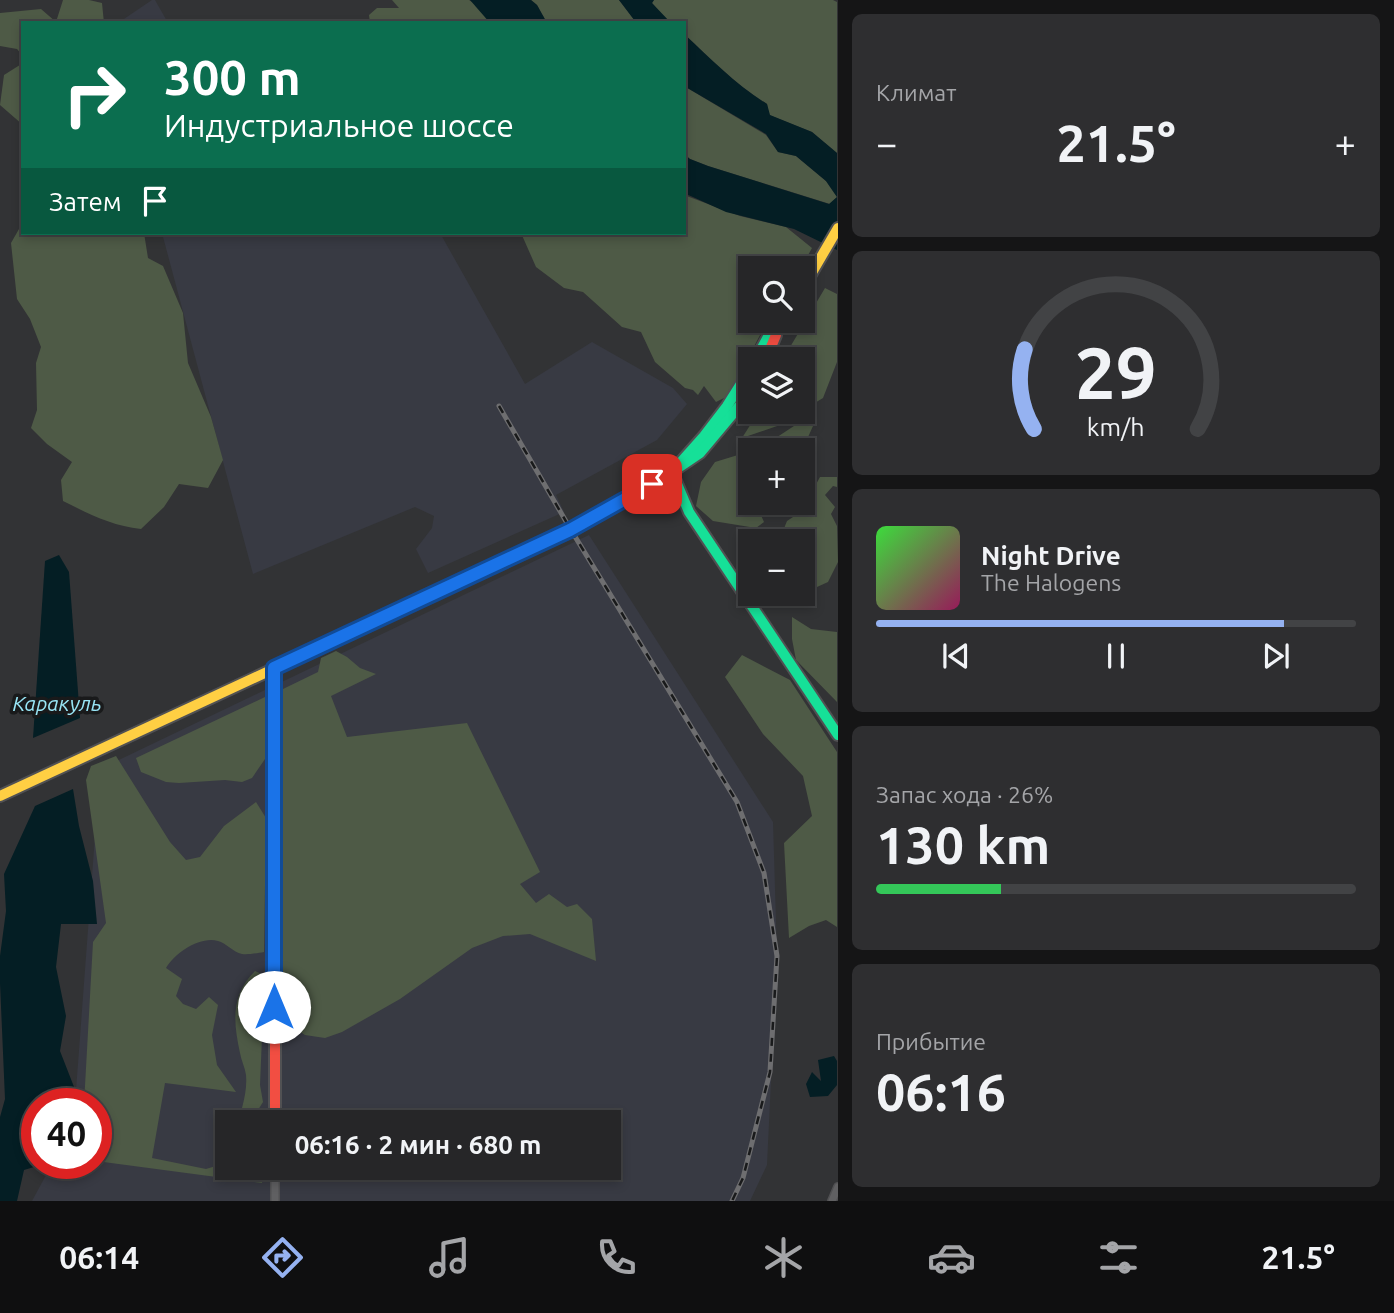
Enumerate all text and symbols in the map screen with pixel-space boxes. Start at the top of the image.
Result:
icon: right [49,49,140,140]
text: 300 m [164,49,301,104]
text: Климат [876,80,956,105]
text: Индустриальное шоссе [164,107,514,143]
text: 21.5° [1056,114,1176,172]
text: − [876,122,897,164]
text: + [1335,122,1356,164]
icon: arrive [136,182,174,220]
text: Затем [49,187,122,216]
map controls [738,256,815,606]
button: search [738,256,815,333]
text: 29 [1075,332,1157,414]
button: layers [738,347,815,424]
text: km/h [1087,413,1145,441]
button: + [738,438,815,515]
pin [622,454,682,514]
icon: arrive [633,465,671,503]
button: − [738,529,815,606]
text: Night Drive [981,541,1121,570]
text: The Halogens [981,570,1121,595]
icon: previous [937,637,975,675]
icon: pause [1097,637,1135,675]
icon: next [1257,637,1295,675]
water label: Каракуль [12,691,102,715]
text: Запас хода · 26% [876,782,1053,807]
text: 130 km [876,816,1050,874]
position arrow [237,970,311,1044]
text: Прибытие [876,1029,986,1054]
text: 06:16 [876,1063,1006,1121]
speed limit sign: 40 [21,1088,112,1179]
text: 06:16 · 2 мин · 680 m [295,1130,541,1159]
icon: directions [258,1233,307,1282]
icon: music [425,1233,474,1282]
icon: phone [592,1233,641,1282]
icon: climate [759,1233,808,1282]
icon: car [927,1233,976,1282]
icon: filters [1094,1233,1143,1282]
text: 06:14 [59,1239,139,1275]
text: 21.5° [1261,1239,1335,1275]

